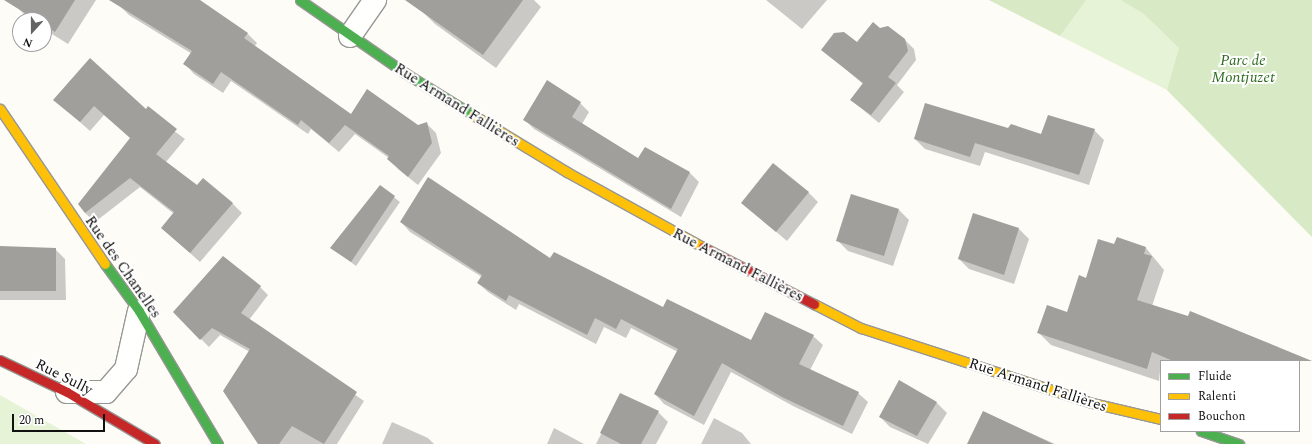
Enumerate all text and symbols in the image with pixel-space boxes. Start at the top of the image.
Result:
north arrow [12,12,52,52]
text: N [21,33,35,52]
park label: Parc de Montjuzet [1211,51,1275,86]
street label: Rue Armand Fallières [391,59,523,151]
street label: Rue des Chanelles [81,212,165,322]
street label: Rue Armand Fallières [670,224,806,306]
street label: Rue Armand Fallières [967,354,1109,416]
street label: Rue Sully [32,355,96,399]
legend [1160,360,1300,432]
text: Fluide [1198,367,1232,386]
text: Ralenti [1198,387,1236,406]
scale bar [14,406,107,432]
text: Bouchon [1198,407,1245,426]
text: 20 m [19,411,44,430]

